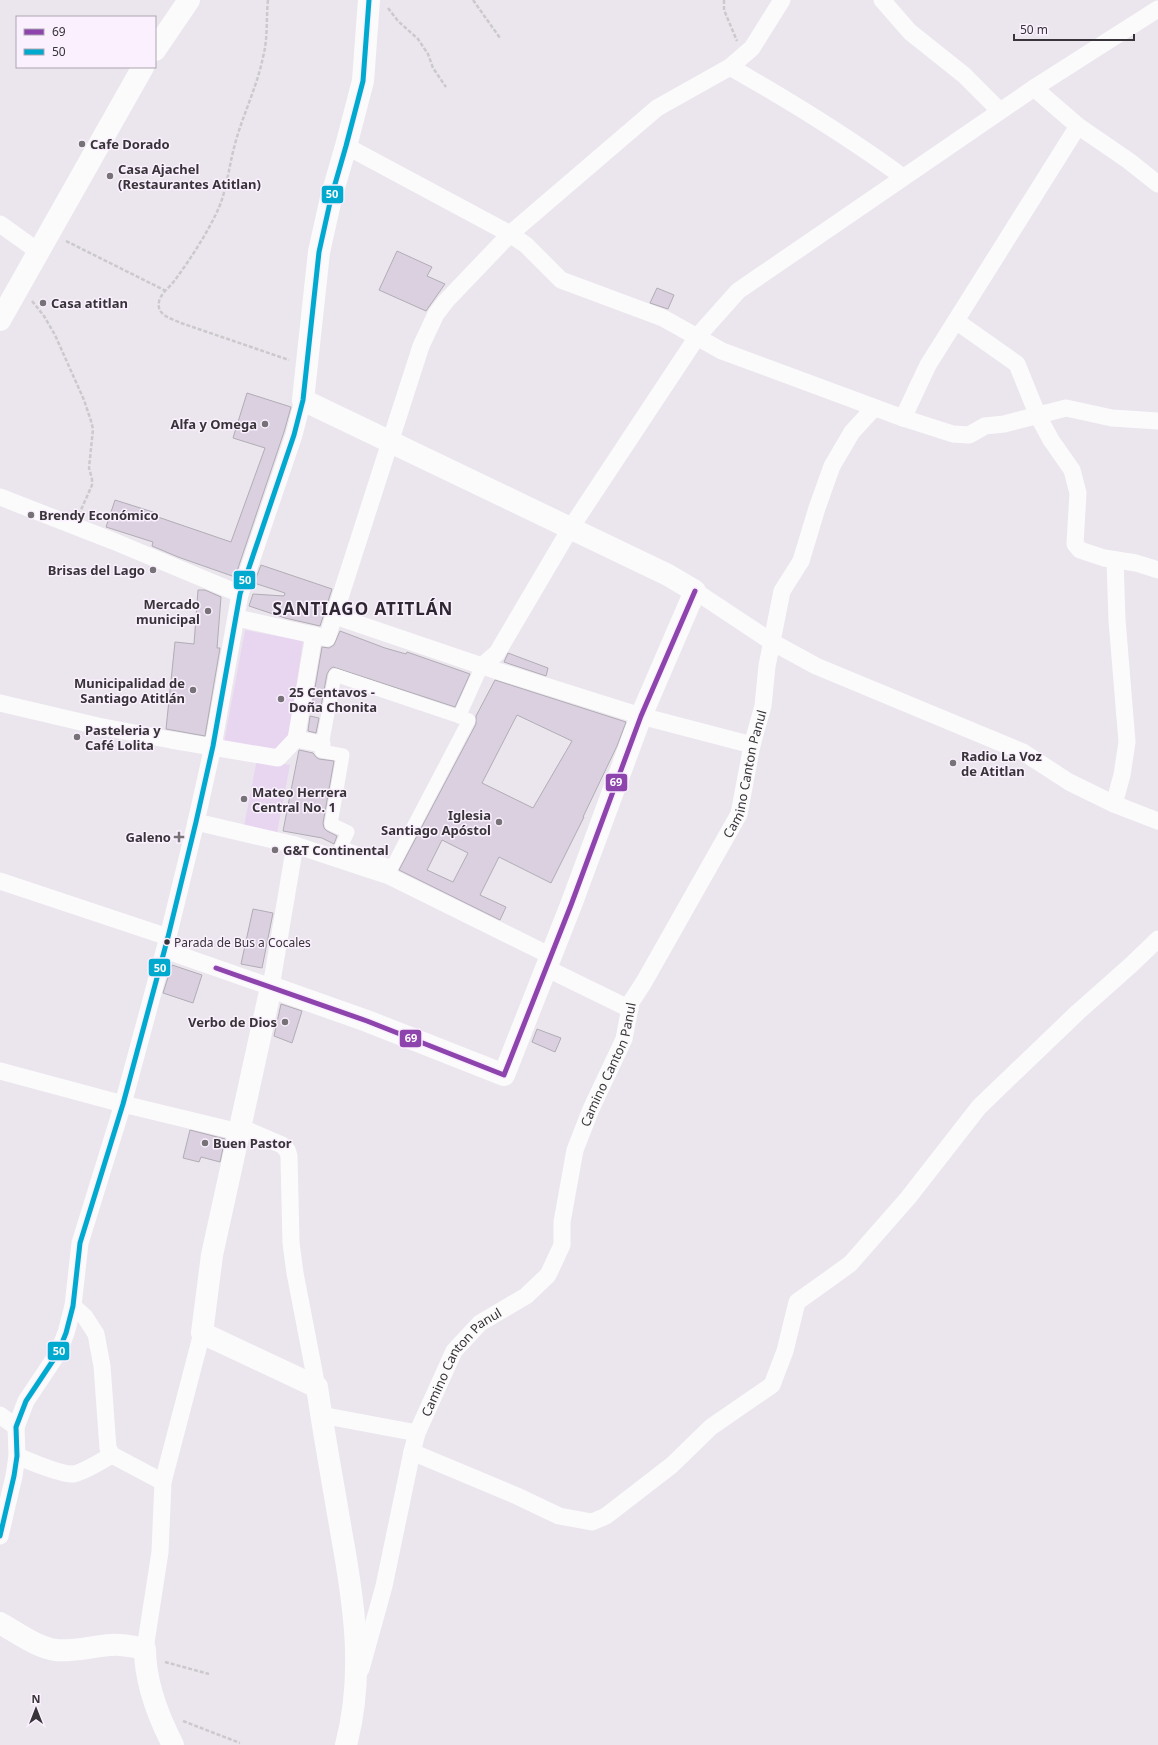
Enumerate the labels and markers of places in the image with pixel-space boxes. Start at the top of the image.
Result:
place label: Cafe Dorado [90,135,170,153]
marker: Cafe Dorado [77,139,87,149]
place label: Casa Ajachel (Restaurantes Atitlan) [118,160,261,193]
marker: Casa Ajachel (Restaurantes Atitlan) [105,171,115,181]
place label: Casa atitlan [51,294,128,312]
marker: Casa atitlan [38,298,48,308]
place label: Alfa y Omega [170,415,257,433]
marker: Alfa y Omega [260,419,270,429]
place label: Brendy Económico [39,506,159,524]
marker: Brendy Económico [26,510,36,520]
place label: Brisas del Lago [48,561,145,579]
marker: Brisas del Lago [148,565,158,575]
place label: Mercado municipal [136,595,200,628]
marker: Mercado municipal [203,606,213,616]
place label: Municipalidad de Santiago Atitlán [74,674,185,707]
place label: 25 Centavos - Doña Chonita [289,683,377,716]
marker: Municipalidad de Santiago Atitlán [188,685,198,695]
marker: 25 Centavos - Doña Chonita [276,694,286,704]
place label: Pasteleria y Café Lolita [85,721,161,754]
marker: Pasteleria y Café Lolita [72,732,82,742]
place label: Radio La Voz de Atitlan [961,747,1042,780]
marker: Radio La Voz de Atitlan [948,758,958,768]
place label: Mateo Herrera Central No. 1 [252,783,347,816]
marker: Mateo Herrera Central No. 1 [239,794,249,804]
place label: Iglesia Santiago Apóstol [381,806,491,839]
marker: Iglesia Santiago Apóstol [494,817,504,827]
place label: Galeno [126,828,171,846]
marker: Galeno [174,832,184,842]
place label: G&T Continental [283,841,389,859]
marker: G&T Continental [270,845,280,855]
place label: Parada de Bus a Cocales [174,934,311,951]
marker: Parada de Bus a Cocales [162,937,172,947]
place label: Verbo de Dios [188,1013,277,1031]
marker: Verbo de Dios [280,1017,290,1027]
place label: Buen Pastor [213,1134,292,1152]
marker: Buen Pastor [200,1138,210,1148]

